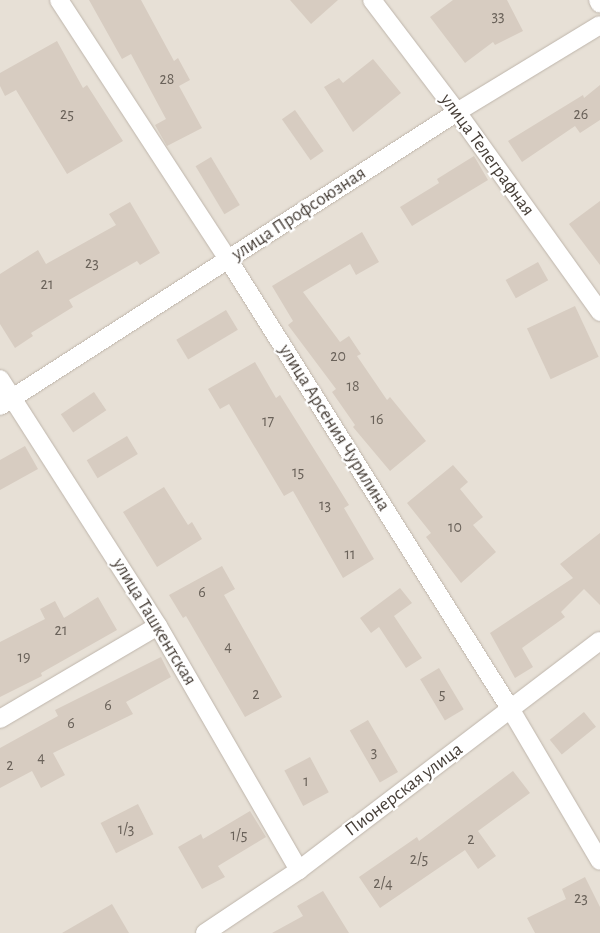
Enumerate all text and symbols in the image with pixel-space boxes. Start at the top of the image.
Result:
house number: 33 [491,6,505,26]
house number: 28 [160,69,174,89]
street label: улица Телеграфная [435,89,539,221]
house number: 25 [60,104,74,124]
house number: 26 [574,104,588,124]
street label: улица Профсоюзная [228,162,370,266]
house number: 23 [85,253,99,273]
house number: 21 [41,274,53,294]
street label: улица Арсения Чурилина [273,340,395,516]
house number: 20 [330,346,346,366]
house number: 18 [346,376,360,396]
house number: 16 [370,409,384,429]
house number: 17 [262,411,274,431]
house number: 15 [292,462,304,482]
house number: 13 [319,495,331,515]
house number: 10 [448,517,462,537]
house number: 11 [344,544,356,564]
street label: улица Ташкентская [107,554,201,690]
house number: 6 [198,582,206,602]
house number: 21 [55,620,67,640]
house number: 4 [224,636,232,656]
house number: 19 [17,647,31,667]
house number: 2 [252,684,260,704]
house number: 5 [439,684,445,704]
house number: 6 [104,695,112,715]
house number: 6 [67,713,75,733]
street label: Пионерская улица [341,738,467,842]
house number: 3 [371,742,377,762]
house number: 4 [37,747,45,767]
house number: 2 [6,755,14,775]
house number: 1 [303,771,309,791]
house number: 1/3 [118,819,134,839]
house number: 1/5 [231,825,247,845]
house number: 2 [467,829,475,849]
house number: 2/5 [410,849,428,869]
house number: 2/4 [373,873,393,893]
house number: 23 [574,888,588,908]

